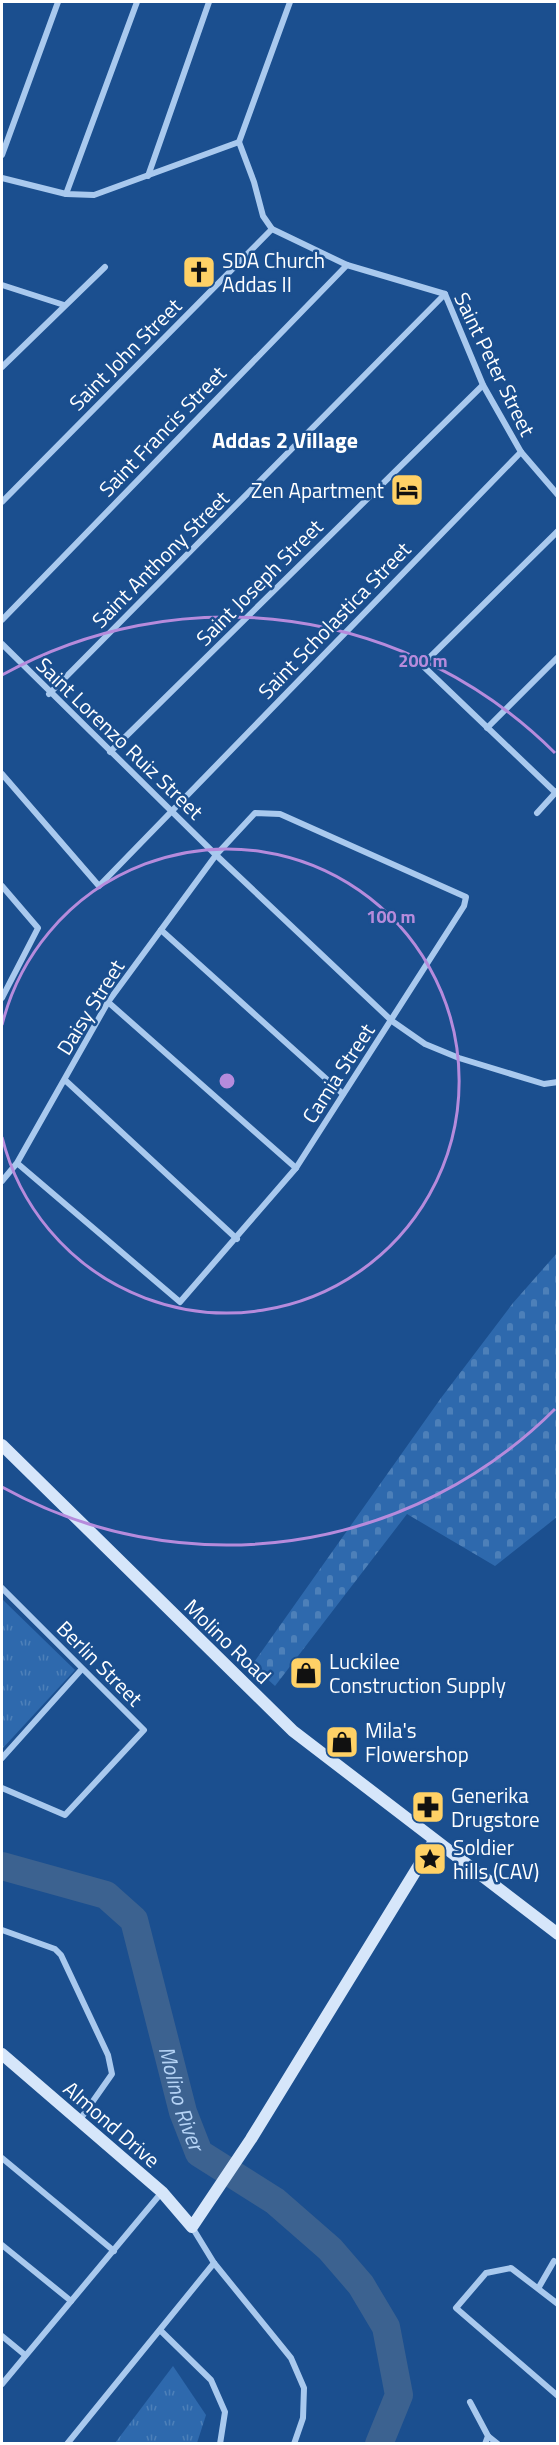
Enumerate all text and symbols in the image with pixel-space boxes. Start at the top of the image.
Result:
place label: SDA Church Addas II [222,244,325,300]
church icon: SDA Church Addas II [181,254,217,290]
street label: Saint Peter Street [446,287,544,442]
street label: Saint John Street [61,290,189,418]
street label: Saint Francis Street [91,358,234,504]
district label: Addas 2 Village [212,423,358,457]
hotel icon: Zen Apartment [389,472,425,508]
place label: Zen Apartment [251,474,385,506]
street label: Saint Anthony Street [84,482,237,635]
street label: Saint Joseph Street [188,511,330,653]
street label: Saint Scholastica Street [250,534,418,706]
text: 200 m [398,647,448,674]
street label: Saint Lorenzo Ruiz Street [29,649,211,827]
text: 100 m [366,903,416,930]
street label: Daisy Street [48,953,132,1061]
street label: Camia Street [294,1016,383,1129]
centre of rings [217,1071,237,1091]
street label: Molino Road [177,1591,279,1691]
street label: Berlin Street [50,1613,151,1714]
place label: Luckilee Construction Supply [329,1645,506,1701]
shop icon: Luckilee Construction Supply [288,1655,324,1691]
place label: Mila's Flowershop [365,1714,469,1770]
shop icon: Mila's Flowershop [324,1724,360,1760]
place label: Generika Drugstore [451,1779,540,1835]
pharmacy icon: Generika Drugstore [410,1789,446,1825]
place label: Soldier hills (CAV) [453,1831,539,1887]
place icon: Soldier hills (CAV) [412,1841,448,1877]
water label: Molino River [150,2042,215,2158]
street label: Almond Drive [57,2073,167,2175]

